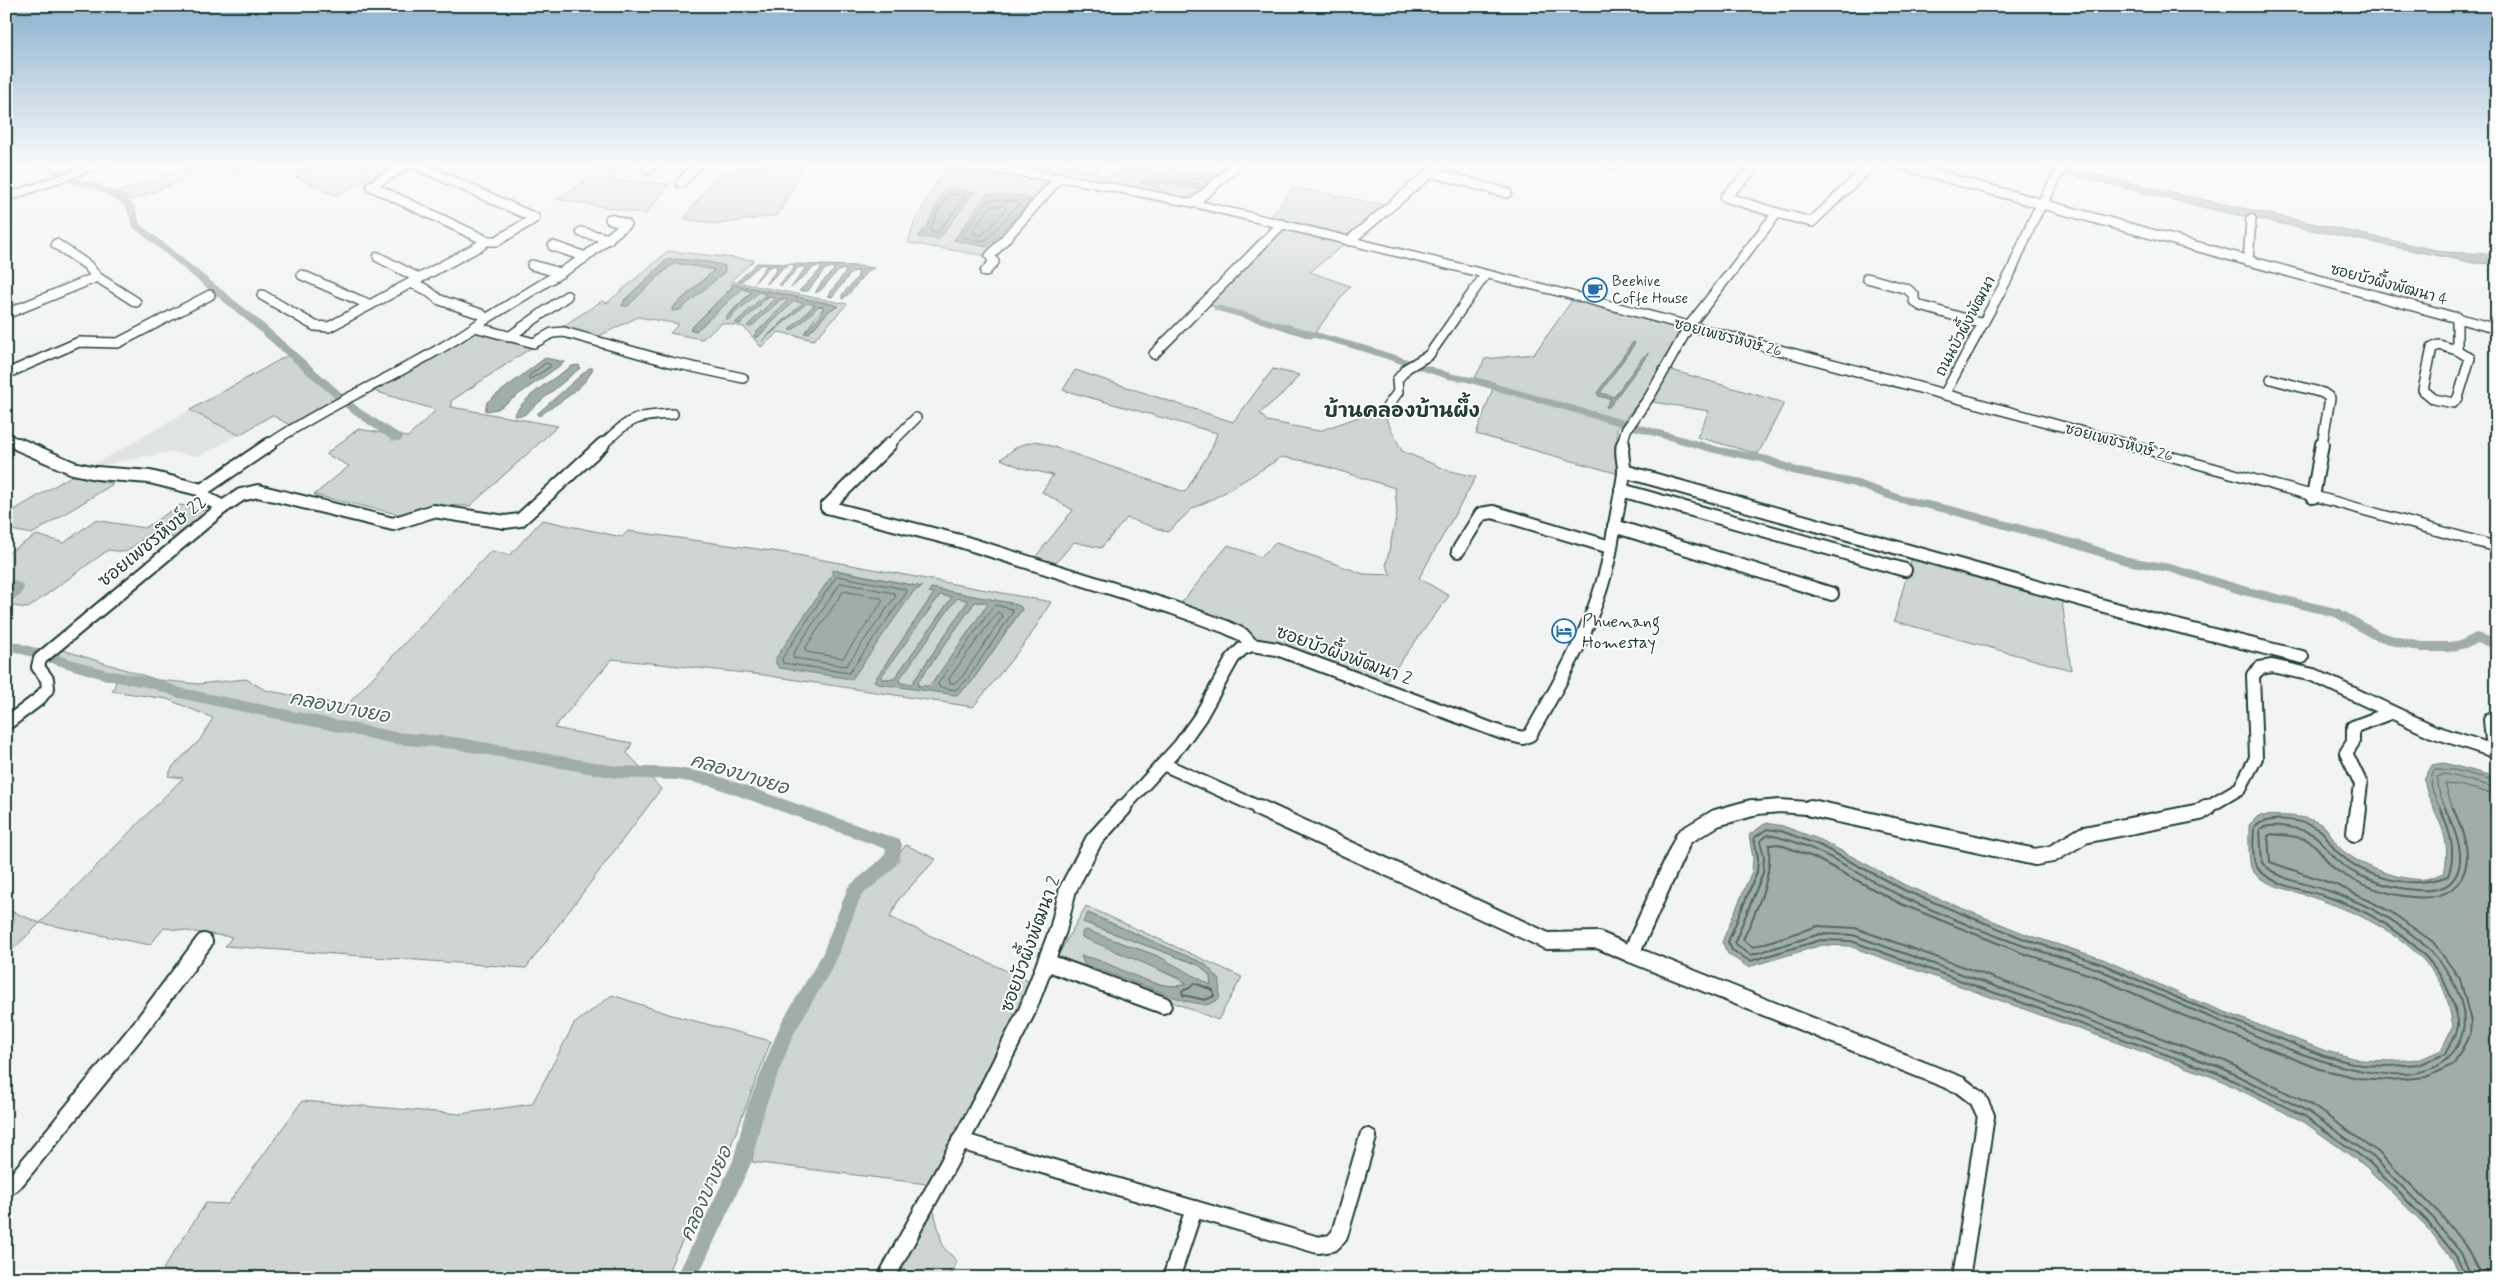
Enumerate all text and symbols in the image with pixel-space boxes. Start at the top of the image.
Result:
street label: ซอยบัวผึ้งพัฒนา 4 [2328,255,2451,310]
street label: ถนนบัวผึ้งพัฒนา [1927,271,2001,380]
place label: Beehive Coffe House [1612,272,1689,309]
cafe icon: Beehive Coffe House [1582,277,1608,303]
street label: ซอยเพชรหึงษ์ 26 [1671,313,1784,362]
district label: บ้านคลองบ้านผึ้ง [1324,392,1480,425]
street label: ซอยเพชรหึงษ์ 26 [2062,418,2175,467]
street label: ซอยเพชรหึงษ์ 22 [92,489,212,593]
place label: Phuenang Homestay [1582,610,1660,655]
street label: ซอยบัวผึ้งพัฒนา 2 [1272,615,1417,692]
hotel icon: Phuenang Homestay [1551,618,1577,644]
water label: คลองบางยอ [288,686,393,730]
water label: คลองบางยอ [688,748,792,801]
street label: ซอยบัวผึ้งพัฒนา 2 [990,871,1067,1016]
water label: คลองบางยอ [674,1142,739,1245]

